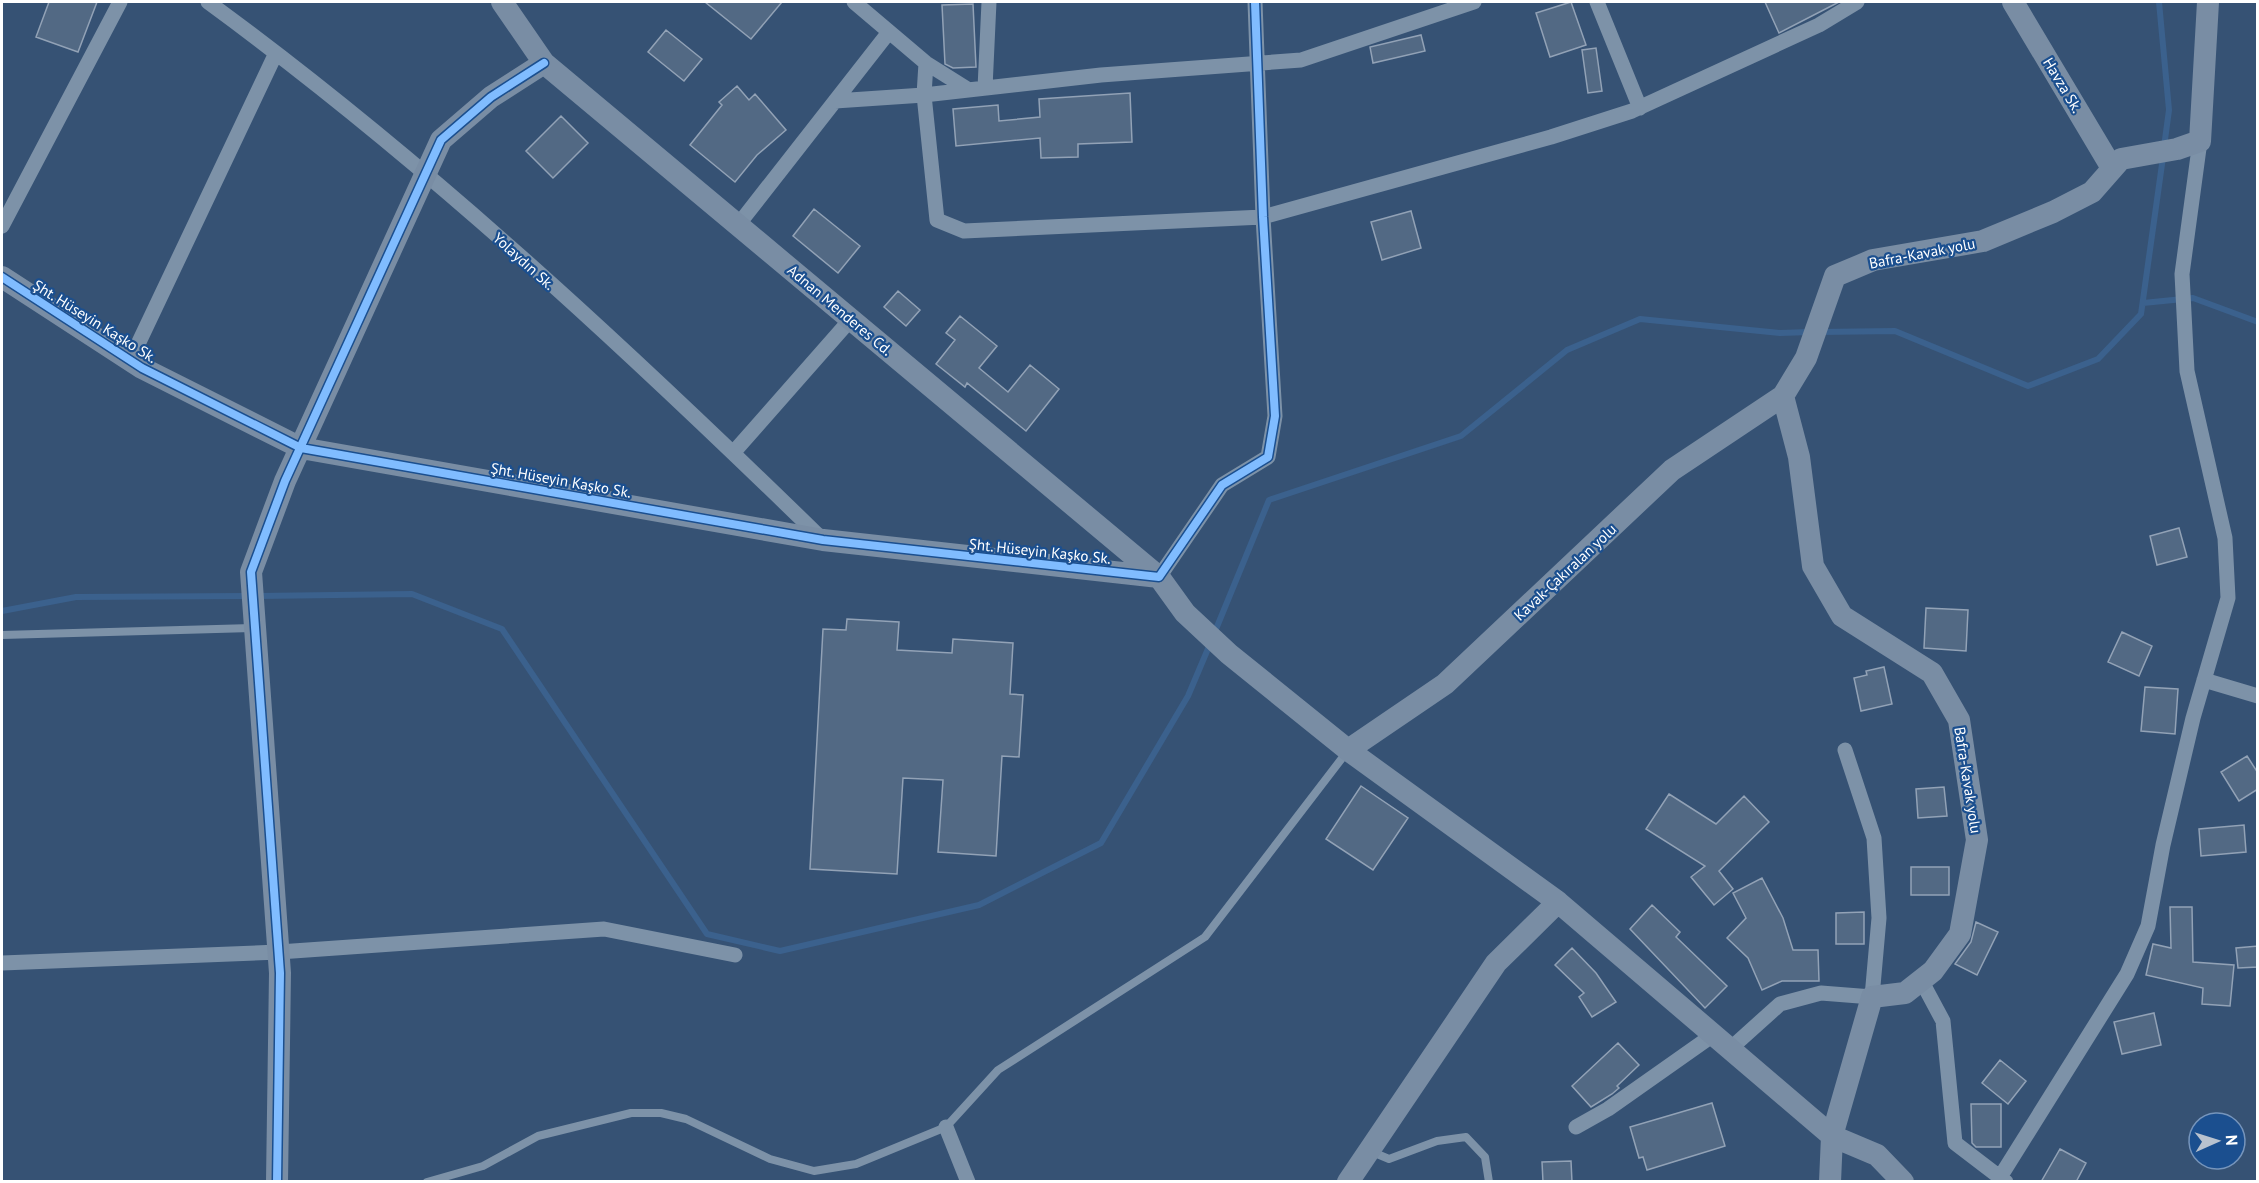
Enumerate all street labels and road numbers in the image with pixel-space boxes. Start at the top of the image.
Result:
street label: Havza Sk. [2039,54,2087,116]
street label: Yolaydın Sk. [489,228,559,294]
street label: Bafra-Kavak yolu [1867,233,1977,273]
street label: Adnan Menderes Cd. [784,261,896,359]
street label: Şht. Hüseyin Kaşko Sk. [30,275,160,367]
street label: Şht. Hüseyin Kaşko Sk. [489,458,633,502]
street label: Kavak-Çakıralan yolu [1510,520,1620,624]
street label: Şht. Hüseyin Kaşko Sk. [968,534,1112,568]
street label: Bafra-Kavak yolu [1950,725,1986,835]

